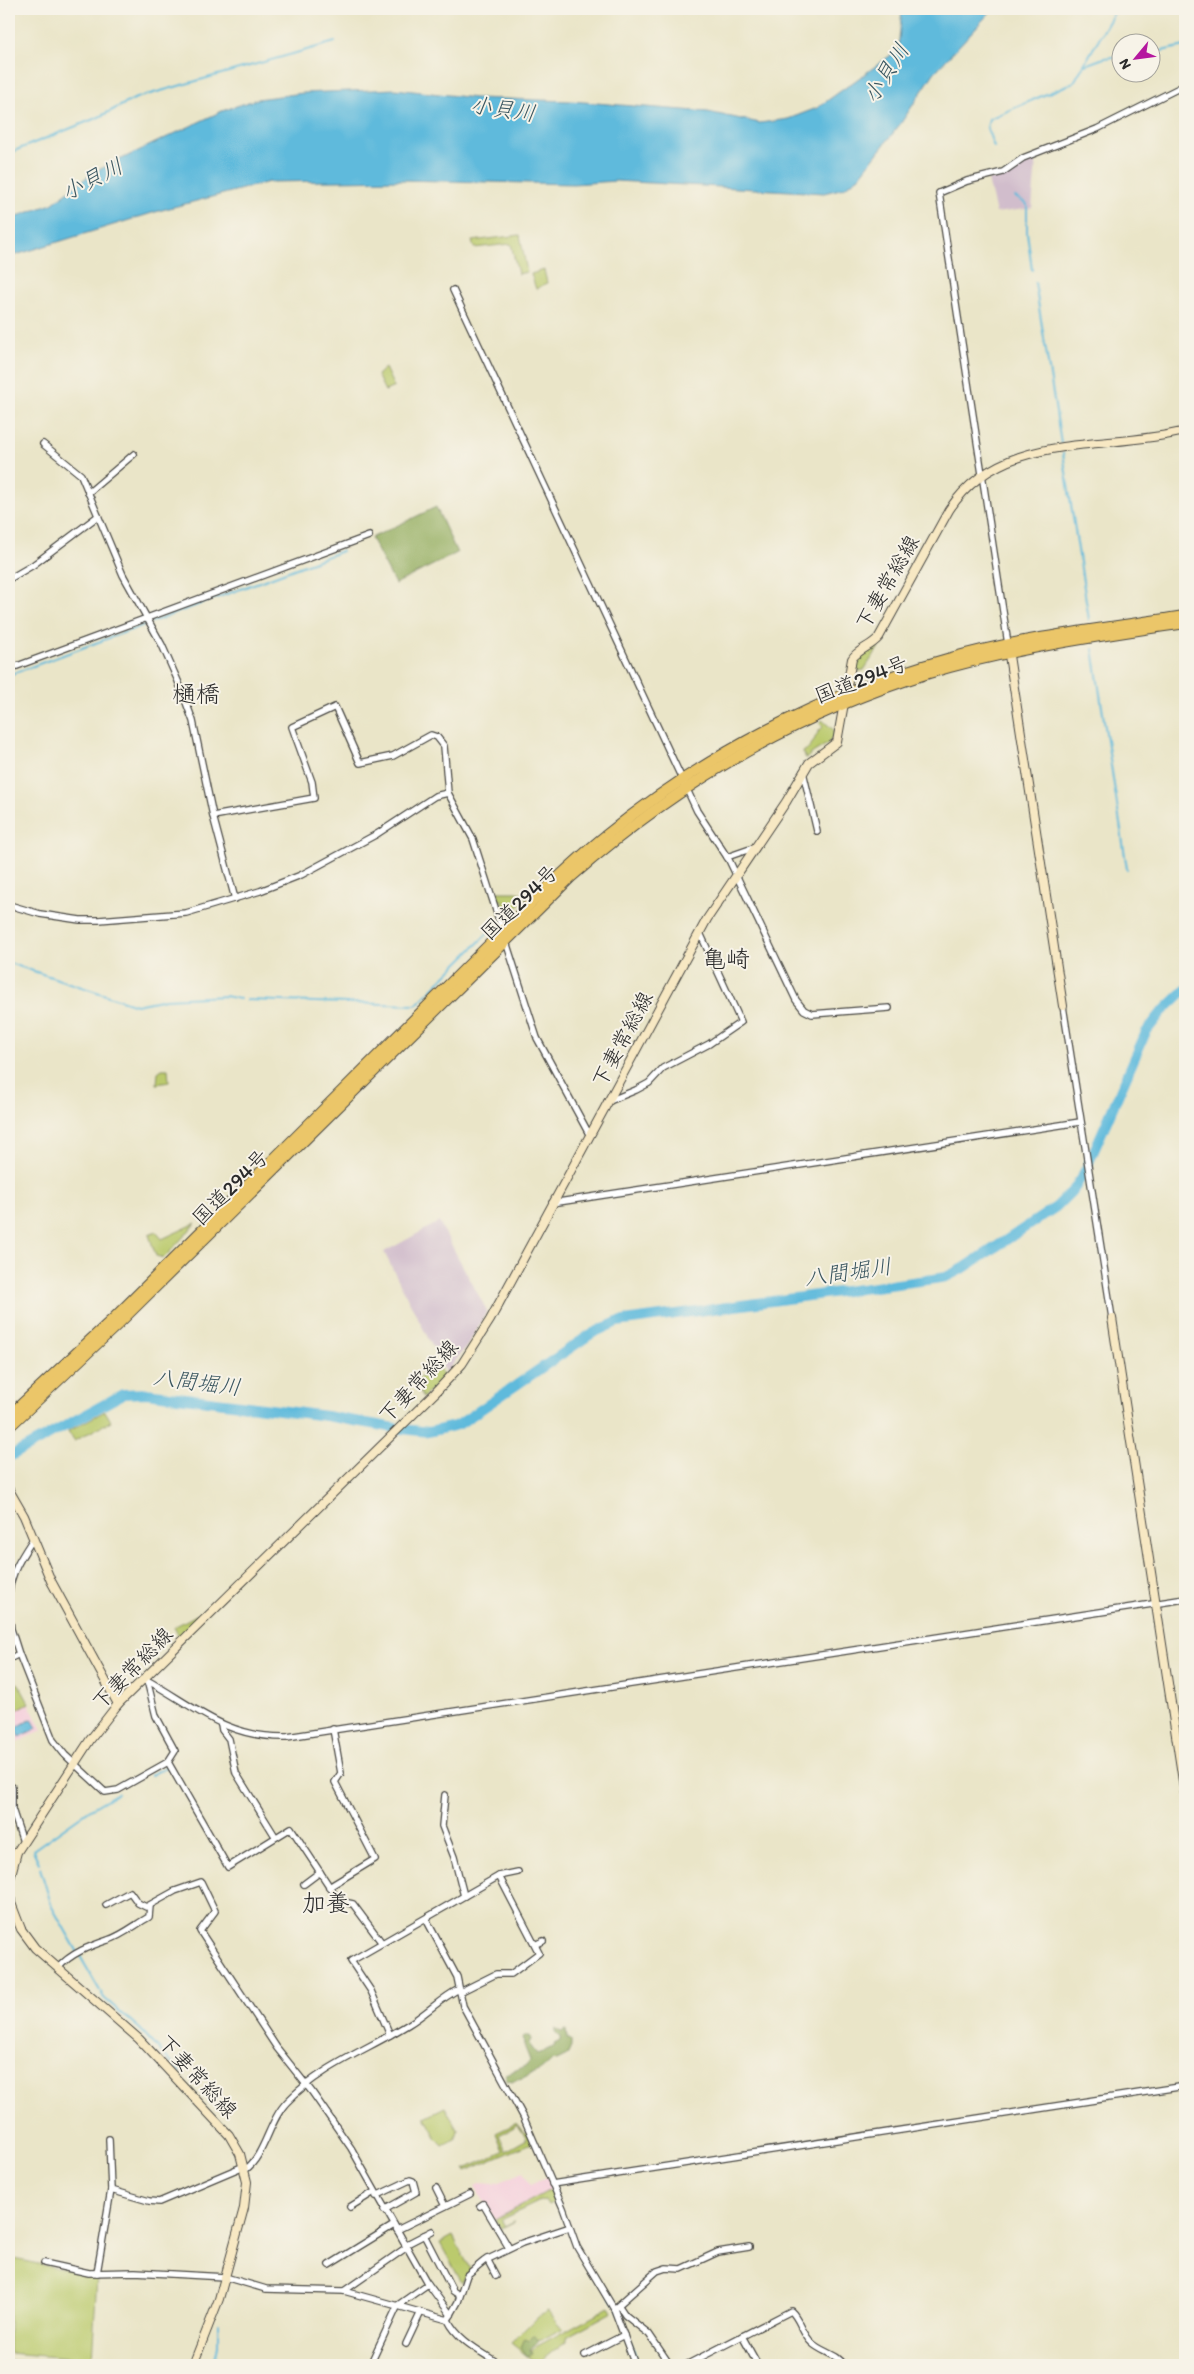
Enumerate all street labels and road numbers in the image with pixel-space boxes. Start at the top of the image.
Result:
street label: 下妻常総線 [850,530,924,634]
street label: 国道294号 [811,650,911,708]
street label: 国道294号 [475,859,563,945]
street label: 下妻常総線 [586,987,658,1091]
street label: 国道294号 [187,1144,273,1230]
street label: 下妻常総線 [373,1334,463,1428]
street label: 下妻常総線 [87,1622,177,1714]
street label: 下妻常総線 [153,2029,243,2123]

